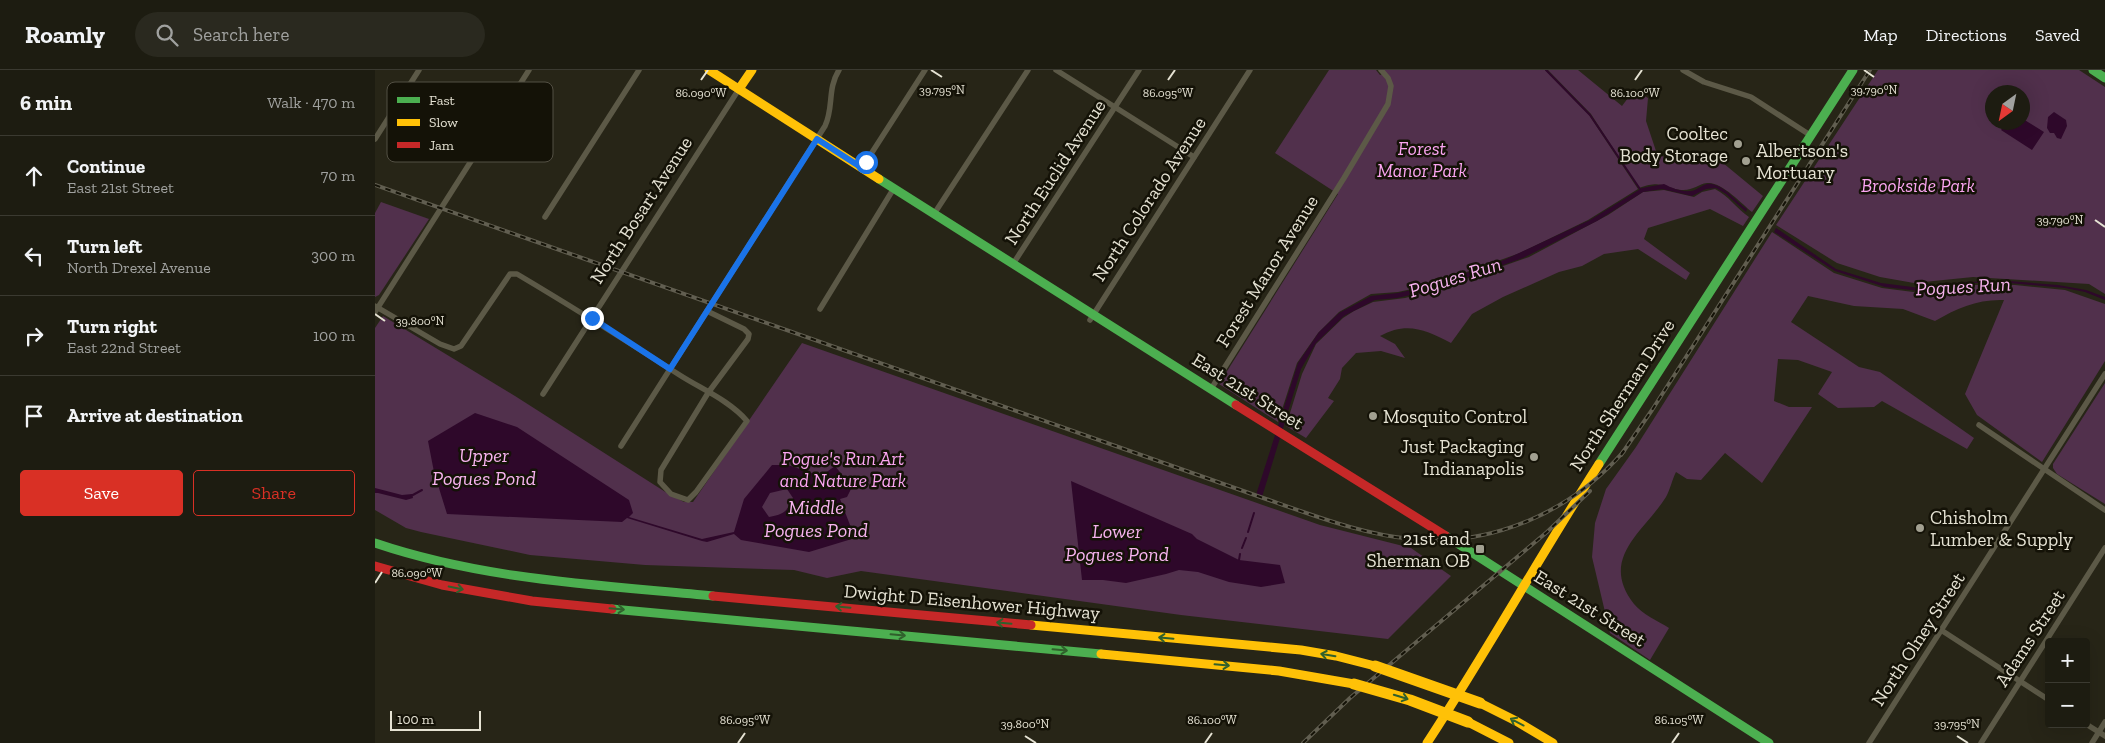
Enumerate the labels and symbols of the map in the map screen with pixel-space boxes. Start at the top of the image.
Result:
legend [387,82,553,162]
text: 39.795°N [919,83,965,97]
text: 39.790°N [1851,83,1898,97]
north arrow [1985,85,2030,130]
text: 86.090°W [675,86,727,100]
text: 86.095°W [1143,86,1194,100]
text: 86.100°W [1610,86,1661,100]
text: Fast [429,92,456,109]
street label: North Euclid Avenue [999,95,1111,249]
street label: North Colorado Avenue [1087,112,1211,285]
text: Slow [429,114,458,131]
place label: Cooltec Body Storage [1620,122,1728,167]
street label: North Bosart Avenue [585,132,697,288]
text: Jam [429,137,454,154]
park label: Forest Manor Park [1377,137,1467,182]
marker: Cooltec Body Storage [1732,138,1744,150]
place label: Albertson's Mortuary [1756,139,1848,184]
route start [855,151,878,174]
marker: Albertson's Mortuary [1740,155,1752,167]
park label: Brookside Park [1861,174,1975,197]
street label: Forest Manor Avenue [1211,191,1323,351]
text: 39.790°N [2037,213,2084,227]
water label: Pogues Run [1406,252,1504,302]
water label: Pogues Run [1915,272,2011,300]
route end [581,307,604,330]
text: 39.800°N [396,314,444,328]
street label: North Sherman Drive [1564,315,1680,475]
street label: East 21st Street [1188,348,1308,434]
place label: Mosquito Control [1383,405,1527,428]
marker: Mosquito Control [1367,410,1379,422]
place label: Just Packaging Indianapolis [1401,435,1525,480]
water label: Upper Pogues Pond [432,443,536,490]
park label: Pogue's Run Art and Nature Park [780,447,906,492]
marker: Just Packaging Indianapolis [1528,451,1540,463]
water label: Middle Pogues Pond [764,495,868,542]
place label: Chisholm Lumber & Supply [1930,506,2073,551]
water label: Lower Pogues Pond [1065,519,1169,566]
marker: Chisholm Lumber & Supply [1914,522,1926,534]
place label: 21st and Sherman OB [1366,527,1471,572]
marker: 21st and Sherman OB [1474,543,1486,555]
street label: East 21st Street [1530,565,1650,651]
text: 86.090°W [391,566,443,580]
street label: North Olney Street [1866,568,1970,710]
street label: Dwight D Eisenhower Highway [843,579,1101,625]
one-way arrow [447,584,463,593]
street label: Adams Street [1990,585,2070,691]
one-way arrow [835,603,851,612]
one-way arrow [609,604,625,614]
one-way arrow [997,618,1013,627]
one-way arrow [890,630,906,640]
one-way arrow [1159,633,1175,643]
one-way arrow [1052,645,1068,655]
one-way arrow [1320,650,1336,660]
one-way arrow [1213,660,1229,670]
one-way arrow [1392,692,1408,702]
scale bar [390,708,481,731]
text: 86.095°W [720,713,771,727]
text: 86.100°W [1187,713,1238,727]
text: 86.105°W [1655,713,1704,727]
text: 39.800°N [1001,717,1049,731]
one-way arrow [1510,717,1525,726]
text: 39.795°N [1934,717,1980,731]

